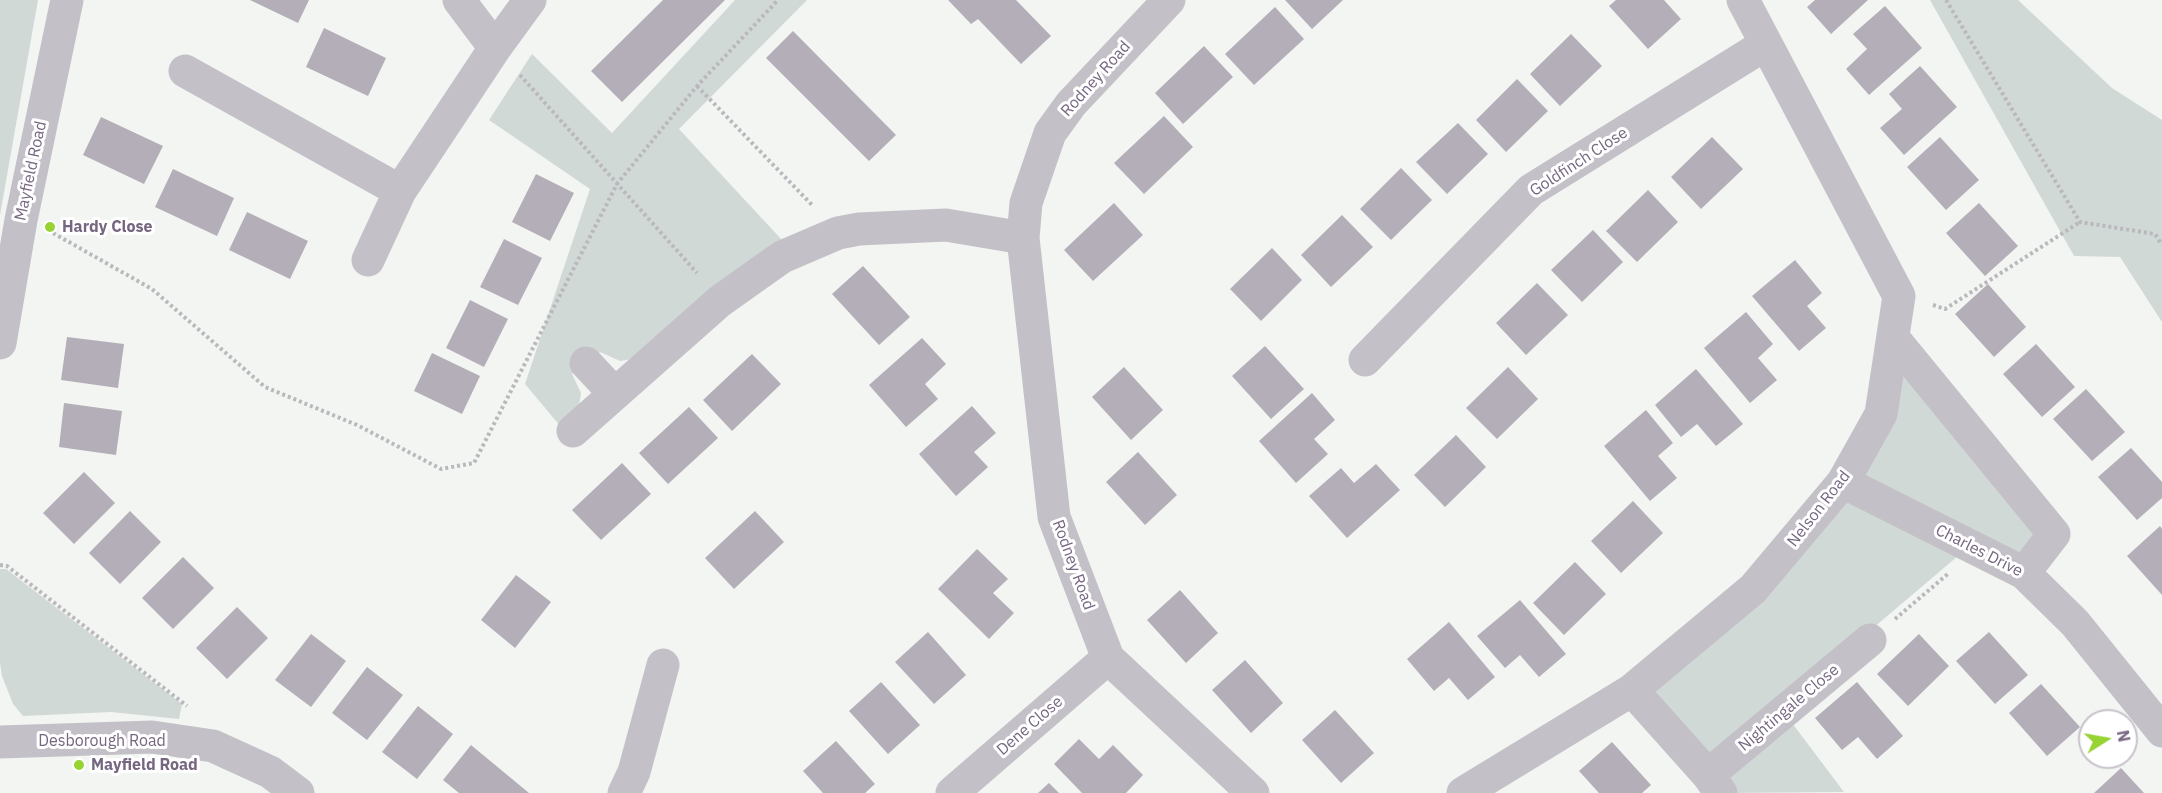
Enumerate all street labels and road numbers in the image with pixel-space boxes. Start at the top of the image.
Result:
street label: Rodney Road [1057,37,1135,121]
street label: Mayfield Road [11,119,51,223]
street label: Goldfinch Close [1527,123,1631,201]
street label: Nelson Road [1783,467,1855,551]
street label: Rodney Road [1048,517,1098,613]
street label: Charles Drive [1932,521,2026,581]
street label: Nightingale Close [1735,660,1843,756]
street label: Dene Close [993,692,1067,760]
street label: Desborough Road [38,731,166,751]

